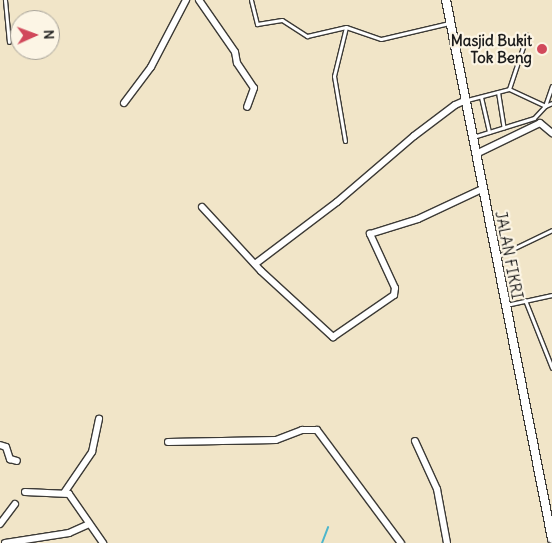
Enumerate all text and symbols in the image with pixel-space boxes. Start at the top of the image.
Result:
north arrow [10,10,60,60]
text: N [40,29,58,40]
place label: Masjid Bukit Tok Beng [451,31,532,66]
marker: Masjid Bukit Tok Beng [536,43,548,55]
street label: JALAN FIKRI [492,209,526,301]

